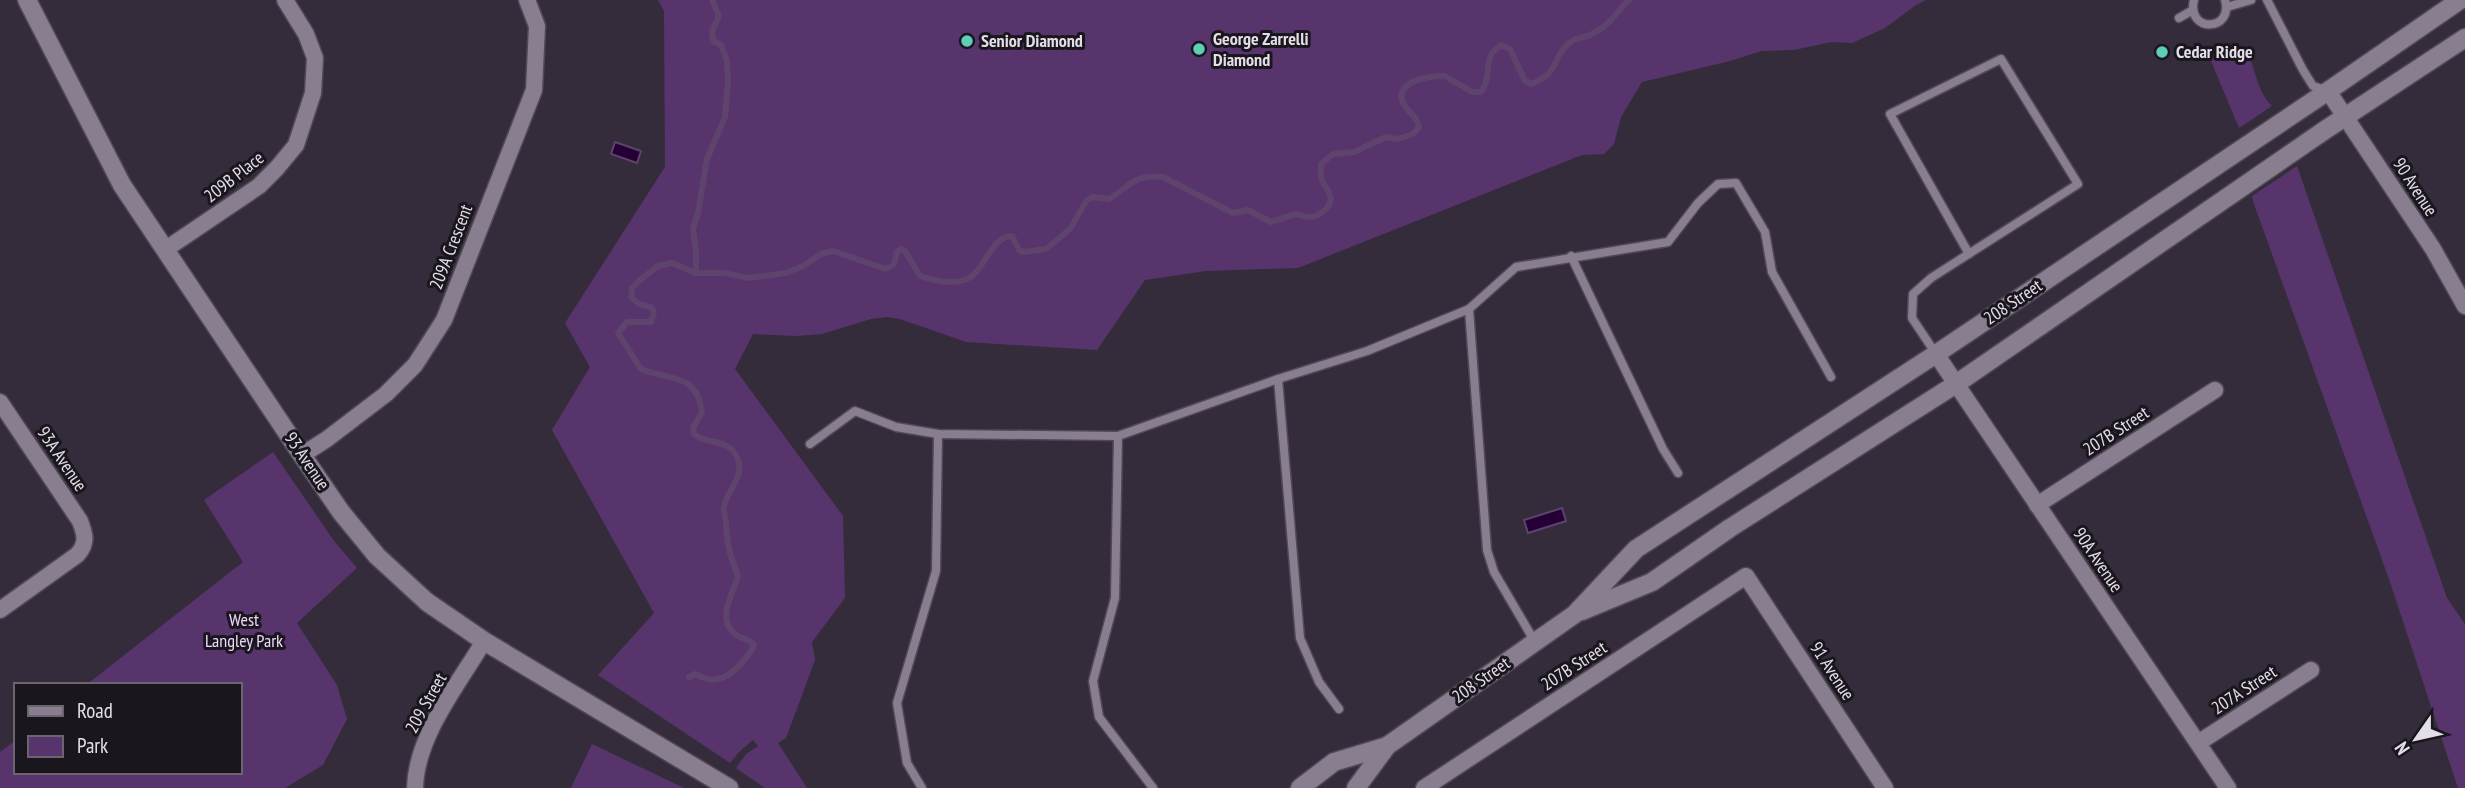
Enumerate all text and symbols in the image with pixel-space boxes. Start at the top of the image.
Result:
place label: George Zarrelli Diamond [1213,27,1309,71]
place label: Senior Diamond [981,29,1083,52]
marker: Senior Diamond [959,33,975,49]
place label: Cedar Ridge [2176,40,2253,63]
marker: George Zarrelli Diamond [1191,41,1207,57]
marker: Cedar Ridge [2154,44,2170,60]
street label: 209B Place [199,146,268,207]
street label: 90 Avenue [2388,153,2443,220]
street label: 209A Crescent [424,201,477,292]
street label: 208 Street [1979,274,2046,329]
street label: 207B Street [2078,401,2153,460]
street label: 93A Avenue [32,422,92,495]
street label: 93 Avenue [280,427,335,494]
street label: 90A Avenue [2068,523,2128,596]
park label: West Langley Park [205,608,283,652]
street label: 207B Street [1536,636,1611,695]
street label: 91 Avenue [1805,637,1860,704]
street label: 208 Street [1447,651,1514,708]
street label: 207A Street [2207,660,2281,719]
street label: 209 Street [400,669,451,737]
legend [14,683,242,774]
text: Road [77,697,113,724]
north arrow [2381,704,2451,774]
text: Park [77,732,108,759]
text: N [2389,738,2415,759]

